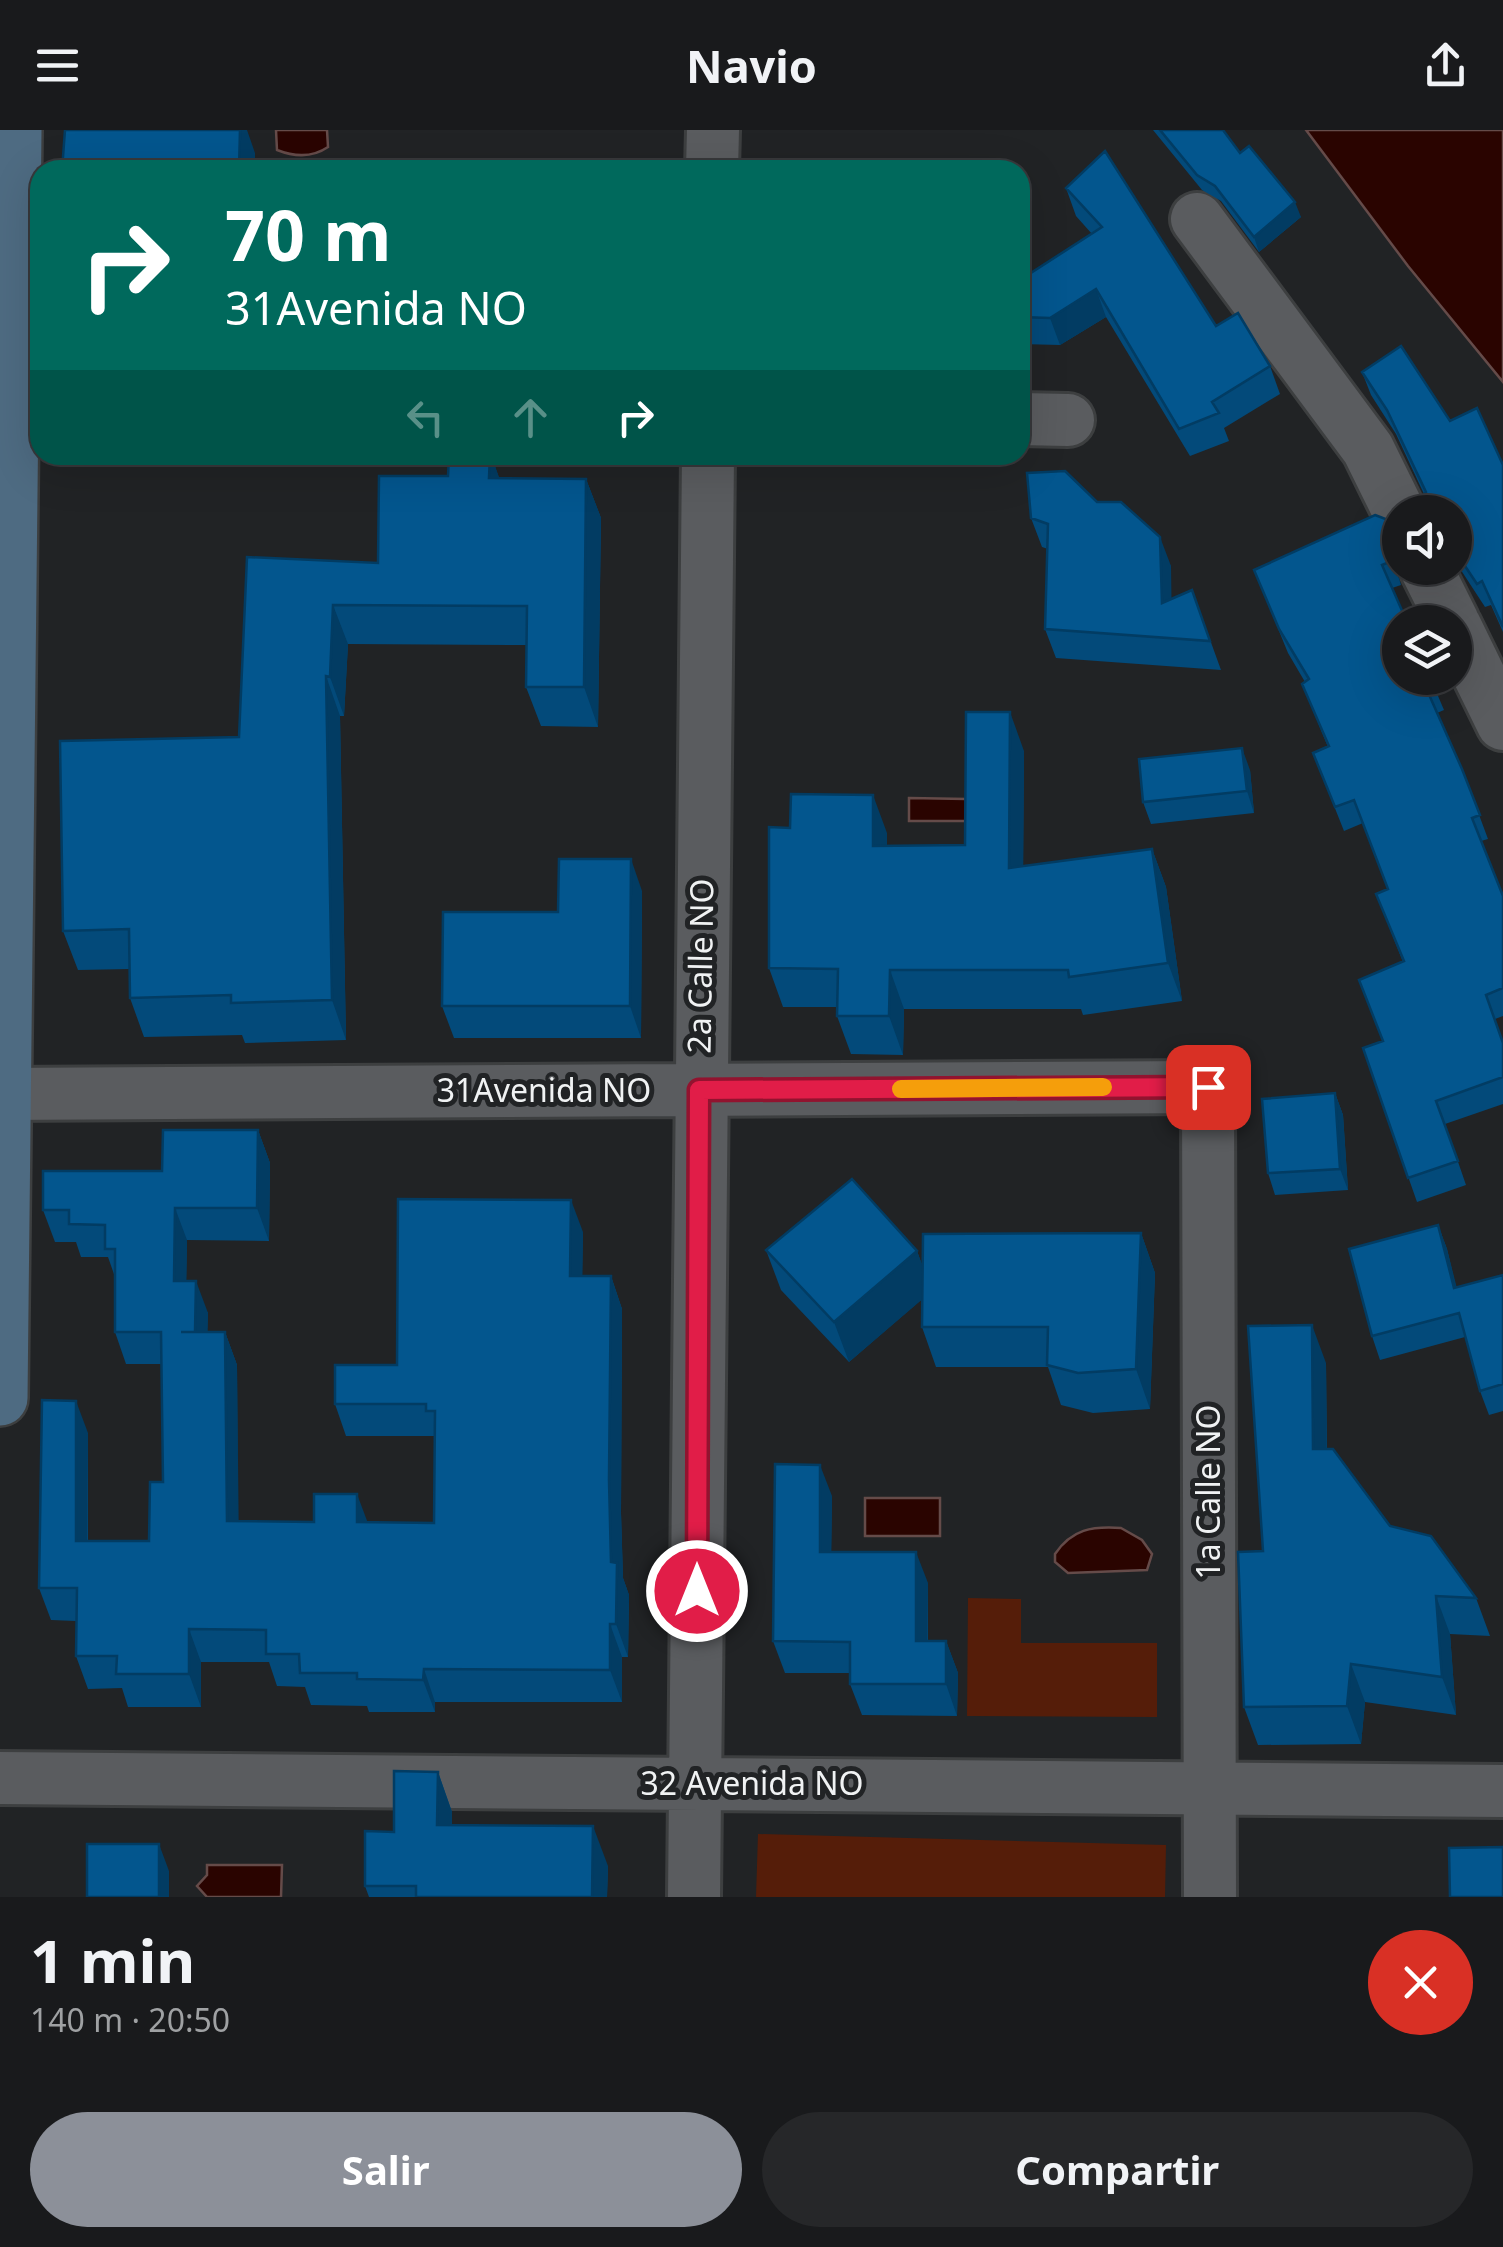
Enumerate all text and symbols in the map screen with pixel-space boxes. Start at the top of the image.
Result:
text: Navio [686,35,817,96]
icon: menu [30,38,85,93]
icon: share [1418,38,1473,93]
text: 70 m [225,186,392,282]
icon: right [60,200,190,330]
text: 31Avenida NO [225,277,527,338]
icon: left [398,390,453,445]
icon: ahead [503,390,558,445]
icon: right [608,390,663,445]
map controls [1382,495,1472,695]
button: sound [1382,495,1472,585]
button: layers [1382,605,1472,695]
street label: 2a Calle NO [676,878,723,1054]
pin [1166,1045,1251,1130]
icon: arrive [1181,1060,1236,1115]
street label: 31Avenida NO [437,1068,651,1111]
street label: 1a Calle NO [1186,1405,1229,1579]
position arrow [645,1539,749,1643]
street label: 32 Avenida NO [641,1761,863,1804]
text: 1 min [30,1919,195,2001]
button: close [1368,1930,1473,2035]
text: 140 m · 20:50 [30,1998,230,2041]
button: Salir [30,2112,742,2227]
button: Compartir [762,2112,1473,2227]

